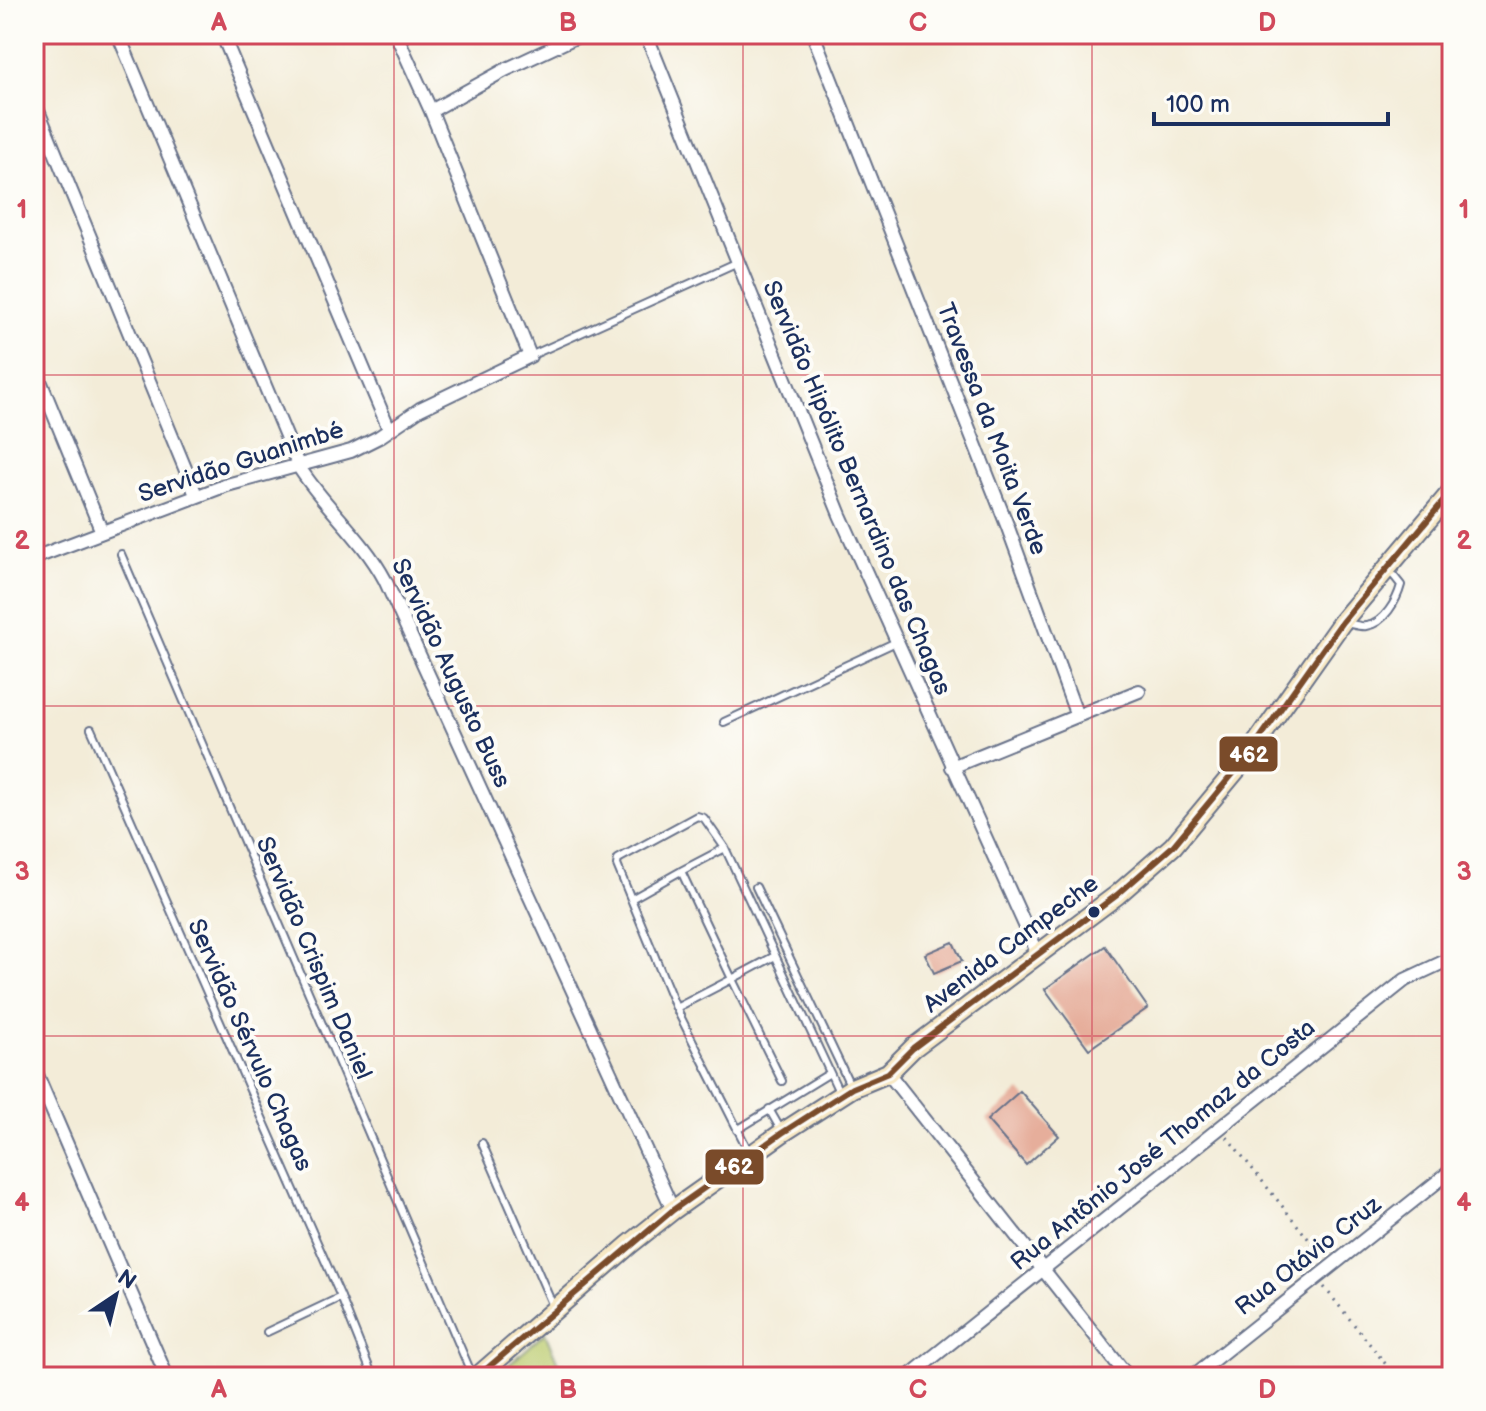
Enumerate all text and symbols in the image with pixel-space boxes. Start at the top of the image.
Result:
text: A [210,8,227,39]
text: B [559,8,577,39]
text: C [909,8,927,39]
text: D [1258,8,1276,39]
scale bar [1154,76,1388,126]
text: 100 m [1166,90,1230,119]
text: 1 [17,195,27,226]
text: 1 [1459,195,1469,226]
street label: Servidão Hipólito Bernardino das Chagas [756,276,958,700]
street label: Travessa da Moita Verde [931,299,1053,559]
street label: Servidão Guanimbé [135,415,347,509]
text: 2 [14,526,30,557]
text: 2 [1456,526,1472,557]
street label: Servidão Augusto Buss [385,554,517,792]
line badge: 462 [1218,735,1279,773]
text: 462 [1229,742,1269,769]
street label: Servidão Crispim Daniel [250,832,378,1084]
text: 3 [14,857,30,888]
text: 3 [1456,857,1472,888]
street label: Avenida Campeche [918,869,1104,1019]
unlabelled marker [1086,904,1102,920]
street label: Servidão Sérvulo Chagas [181,915,319,1176]
street label: Rua Antônio José Thomaz da Costa [1005,1013,1321,1277]
line badge: 462 [704,1148,765,1186]
text: 462 [714,1154,754,1181]
text: 4 [14,1188,30,1219]
text: 4 [1456,1188,1472,1219]
street label: Rua Otávio Cruz [1229,1190,1387,1322]
north arrow [76,1255,156,1335]
text: N [112,1264,141,1296]
text: A [210,1375,227,1406]
text: B [559,1375,577,1406]
text: C [909,1375,927,1406]
text: D [1258,1375,1276,1406]

